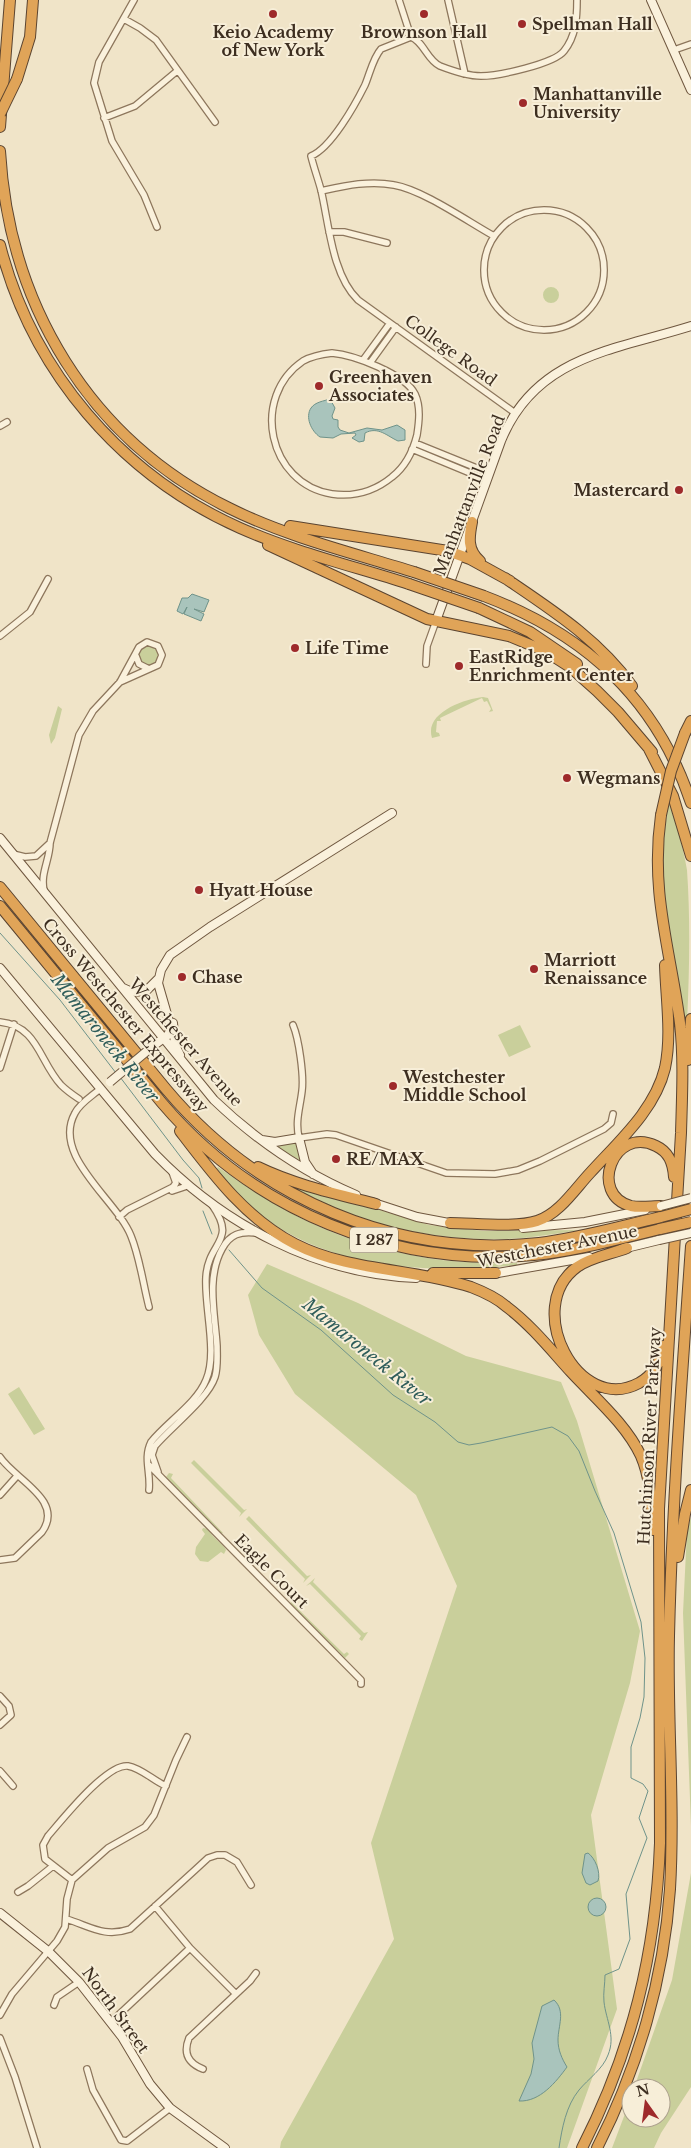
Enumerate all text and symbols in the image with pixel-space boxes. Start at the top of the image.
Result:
marker: Keio Academy of New York [267,8,279,20]
marker: Brownson Hall [418,8,430,20]
place label: Spellman Hall [532,14,653,34]
marker: Spellman Hall [516,18,528,30]
place label: Keio Academy of New York [212,22,334,60]
place label: Brownson Hall [361,22,487,42]
place label: Manhattanville University [533,84,662,122]
marker: Manhattanville University [517,97,529,109]
street label: College Road [401,310,501,390]
place label: Greenhaven Associates [328,367,432,405]
marker: Greenhaven Associates [313,380,325,392]
street label: Manhattanville Road [429,411,509,578]
place label: Mastercard [573,480,669,500]
marker: Mastercard [673,484,685,496]
place label: Life Time [305,638,389,658]
marker: Life Time [289,642,301,654]
place label: EastRidge Enrichment Center [469,647,634,685]
marker: EastRidge Enrichment Center [453,660,465,672]
place label: Wegmans [576,768,661,788]
marker: Wegmans [561,772,573,784]
place label: Hyatt House [209,880,313,900]
marker: Hyatt House [193,884,205,896]
street label: Cross Westchester Expressway [39,914,214,1117]
place label: Marriott Renaissance [544,950,647,988]
marker: Marriott Renaissance [528,963,540,975]
place label: Chase [192,967,243,987]
water label: Mamaroneck River [46,968,164,1107]
marker: Chase [176,971,188,983]
street label: Westchester Avenue [124,973,247,1110]
place label: Westchester Middle School [402,1067,527,1105]
marker: Westchester Middle School [387,1080,399,1092]
place label: RE/MAX [346,1149,424,1169]
marker: RE/MAX [330,1153,342,1165]
street label: Westchester Avenue [474,1221,639,1272]
road number: I 287 [350,1228,398,1252]
water label: Mamaroneck River [297,1293,436,1411]
street label: Hutchinson River Parkway [633,1326,665,1546]
street label: Eagle Court [231,1530,313,1612]
street label: North Street [78,1963,154,2057]
north arrow [621,2078,671,2128]
text: N [634,2080,651,2101]

